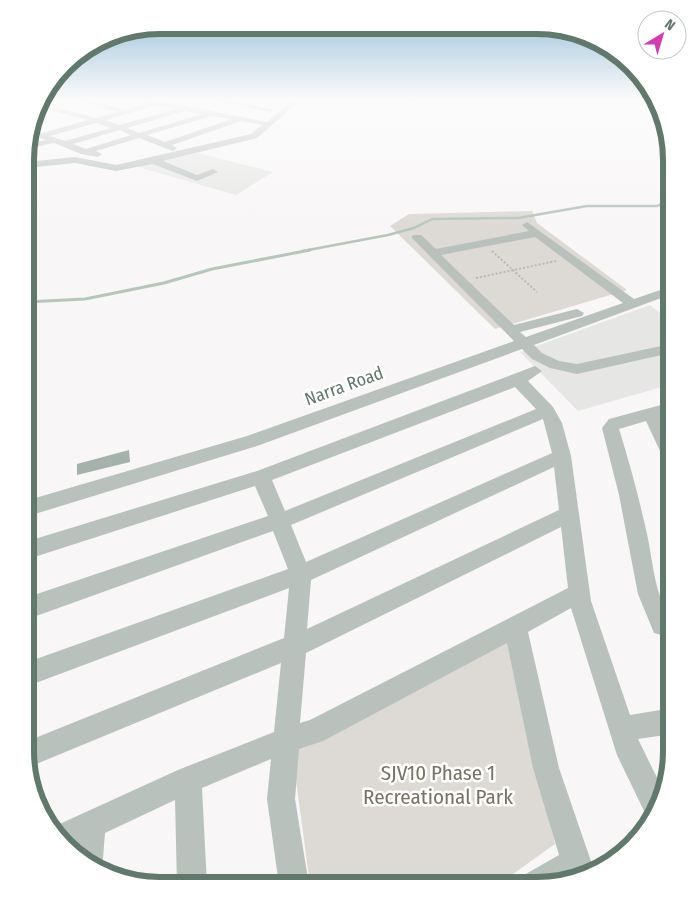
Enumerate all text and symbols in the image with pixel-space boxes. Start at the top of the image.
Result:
north arrow [637,10,687,60]
text: N [661,16,678,34]
street label: Narra Road [302,362,386,410]
park label: SJV10 Phase 1 Recreational Park [363,760,513,810]

